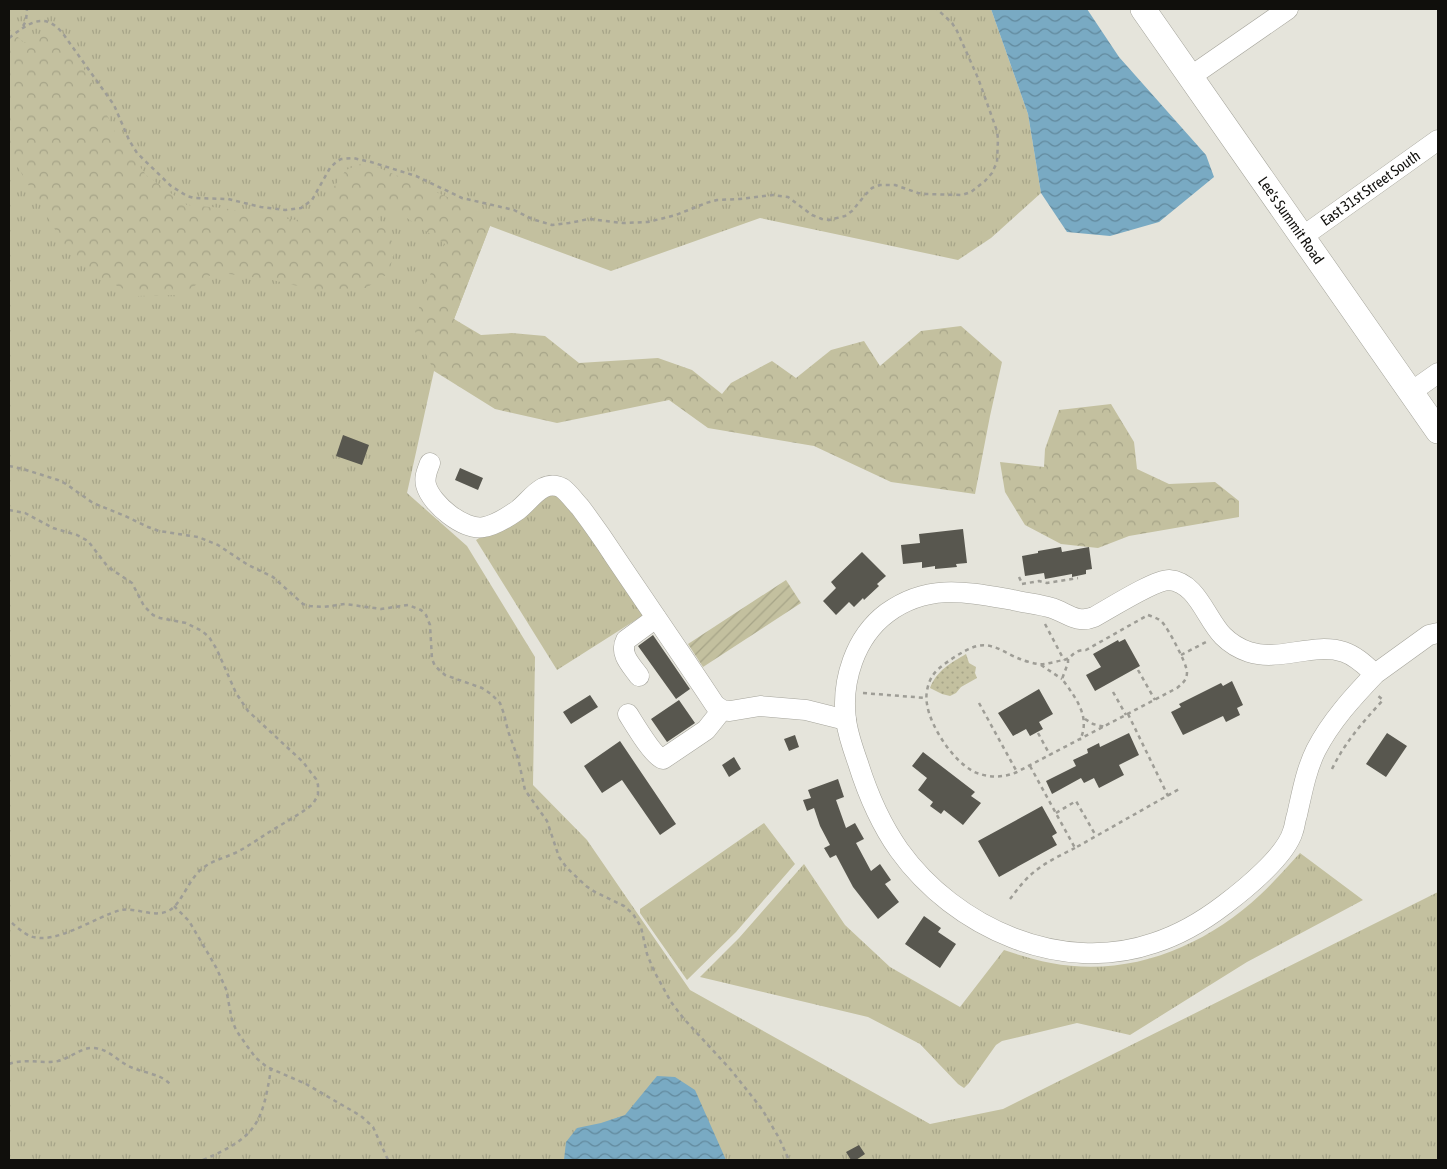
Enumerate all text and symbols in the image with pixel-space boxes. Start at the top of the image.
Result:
street label: East 31st Street South [1317,147,1423,229]
street label: Lee's Summit Road [1255,173,1328,267]

